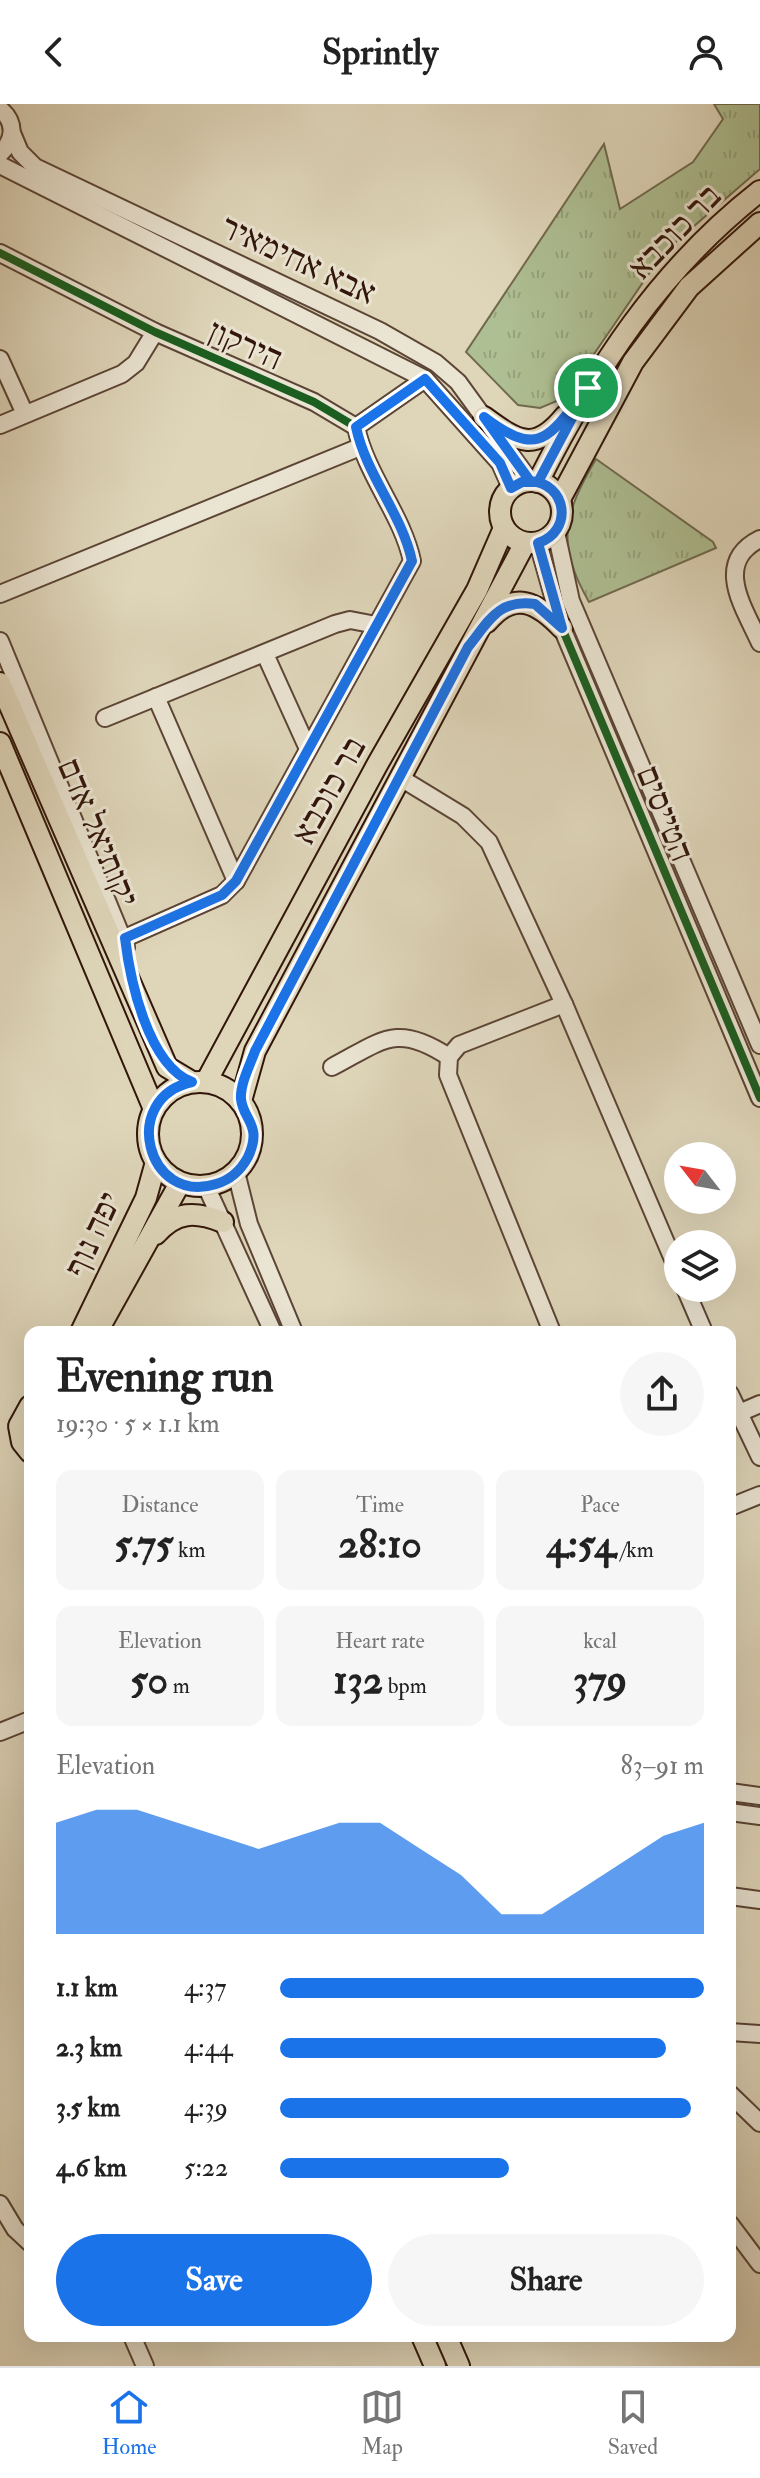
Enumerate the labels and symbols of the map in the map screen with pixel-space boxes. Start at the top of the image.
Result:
street label: בר כוכבא [619,176,731,289]
street label: אבא אחימאיר [214,206,383,315]
street label: הירקון [201,310,289,381]
pin [554,354,622,422]
street label: בר כוכבא [282,730,376,852]
street label: יקותיאל אדם [47,752,148,913]
street label: הטייסים [626,759,703,868]
north arrow [664,1142,736,1214]
street label: יפה נוף [55,1185,132,1284]

